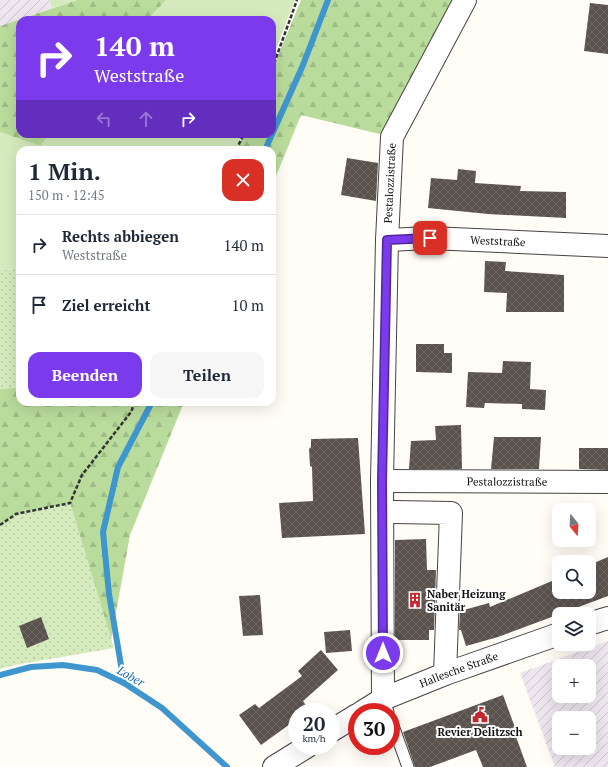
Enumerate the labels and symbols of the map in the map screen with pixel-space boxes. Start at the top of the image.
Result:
street label: Pestalozzistraße [381,142,399,224]
pin [413,221,447,255]
street label: Weststraße [470,233,526,249]
street label: Pestalozzistraße [467,474,548,489]
north arrow [552,503,596,547]
place label: Naber Heizung Sanitär [427,587,506,614]
building icon: Naber Heizung Sanitär [406,591,424,609]
position arrow [362,632,404,674]
street label: Hallesche Straße [417,649,500,691]
water label: Lober [114,662,148,690]
speed limit sign: 30 [348,703,400,755]
public building icon: Revier Delitzsch [471,706,489,724]
place label: Revier Delitzsch [438,725,522,739]

